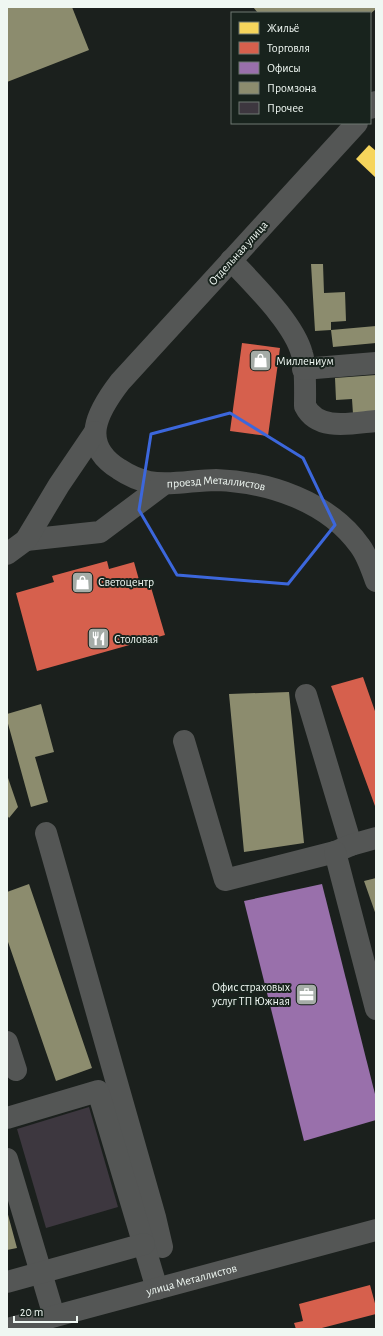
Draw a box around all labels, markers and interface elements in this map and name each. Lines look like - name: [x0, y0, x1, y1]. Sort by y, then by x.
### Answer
- legend: [231, 12, 371, 124]
- text: Жильё: [267, 22, 299, 34]
- text: Торговля: [267, 42, 310, 54]
- text: Офисы: [267, 62, 301, 74]
- text: Промзона: [267, 82, 317, 94]
- text: Прочее: [267, 102, 303, 114]
- street label: Отдельная улица: [206, 218, 271, 288]
- shop icon: Миллениум: [247, 348, 273, 374]
- place label: Миллениум: [276, 355, 334, 368]
- street label: проезд Металлистов: [167, 474, 267, 493]
- shop icon: Светоцентр: [70, 569, 96, 595]
- place label: Светоцентр: [98, 576, 154, 588]
- restaurant icon: Столовая: [85, 626, 111, 652]
- place label: Столовая: [114, 633, 158, 645]
- place label: Офис страховых услуг ТП Южная: [211, 981, 291, 1008]
- office icon: Офис страховых услуг ТП Южная: [293, 981, 319, 1007]
- street label: улица Металлистов: [144, 1262, 239, 1299]
- scale bar: [14, 1298, 77, 1324]
- text: 20 m: [20, 1306, 43, 1318]

